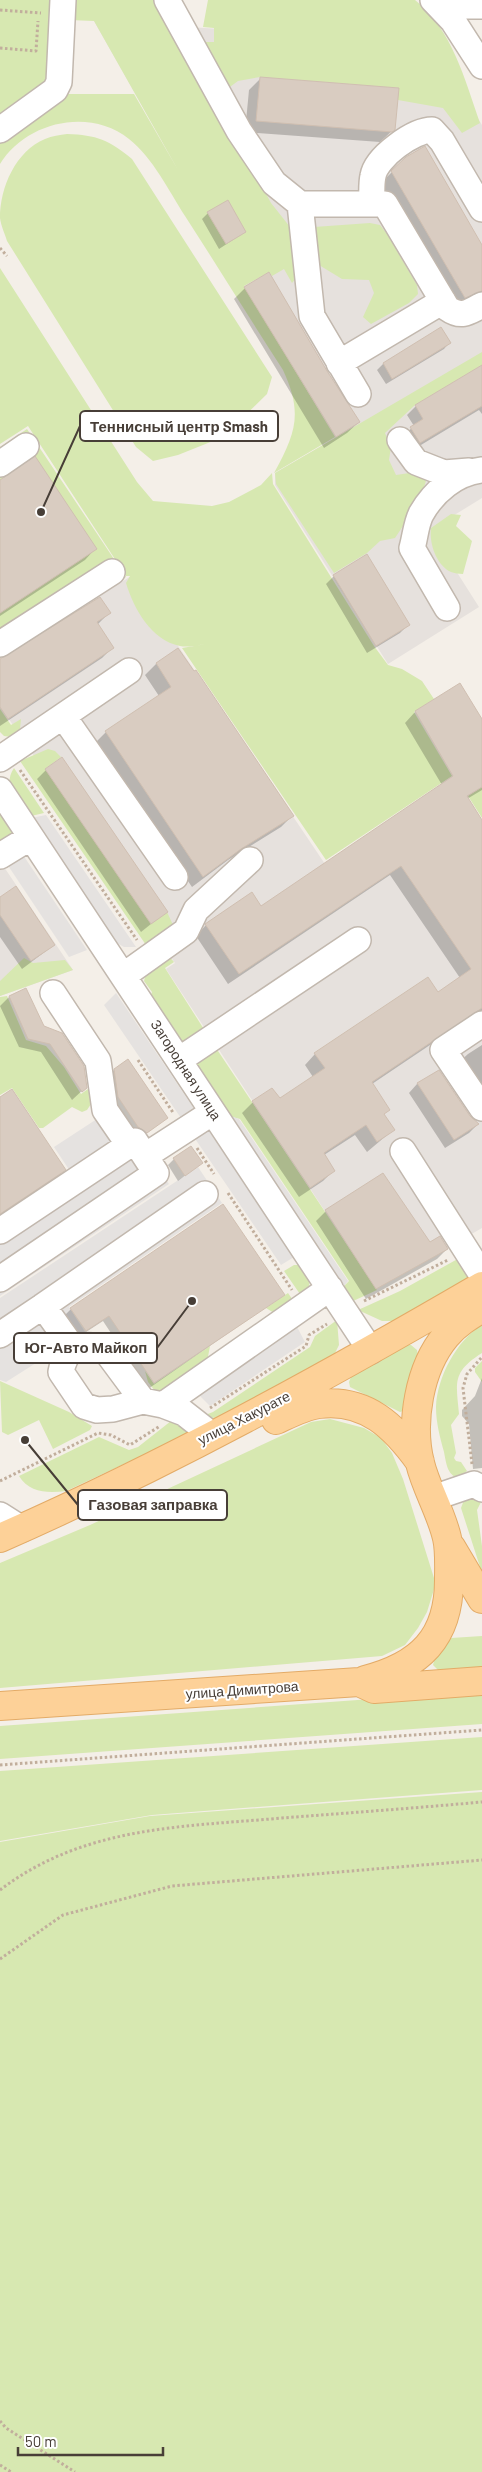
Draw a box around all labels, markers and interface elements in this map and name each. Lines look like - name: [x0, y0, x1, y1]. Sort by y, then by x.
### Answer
- callout: Теннисный центр Smash: [80, 411, 278, 441]
- text: Теннисный центр Smash: [90, 417, 268, 435]
- street label: Загородная улица: [148, 1016, 225, 1123]
- callout: Юг-Авто Майкоп: [14, 1333, 157, 1363]
- text: Юг-Авто Майкоп: [25, 1338, 147, 1356]
- street label: улица Хакурате: [195, 1387, 293, 1448]
- callout: Газовая заправка: [78, 1490, 227, 1520]
- text: Газовая заправка: [88, 1495, 218, 1513]
- street label: улица Димитрова: [185, 1677, 299, 1702]
- scale bar: [18, 2424, 162, 2456]
- text: 50 m: [25, 2432, 57, 2450]

